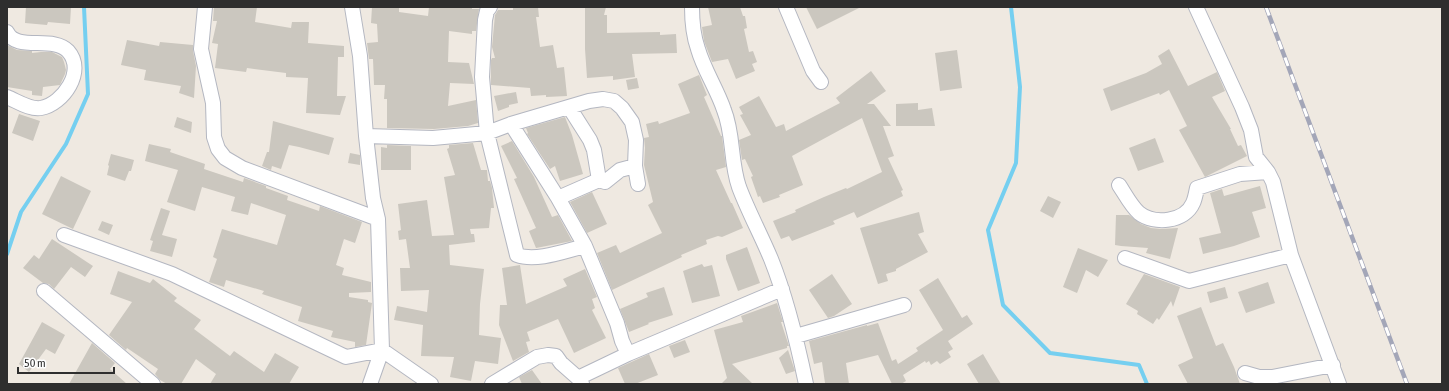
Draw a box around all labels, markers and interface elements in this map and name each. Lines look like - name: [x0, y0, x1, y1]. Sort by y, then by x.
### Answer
- scale bar: [18, 349, 114, 375]
- text: 50 m: [24, 356, 46, 370]

